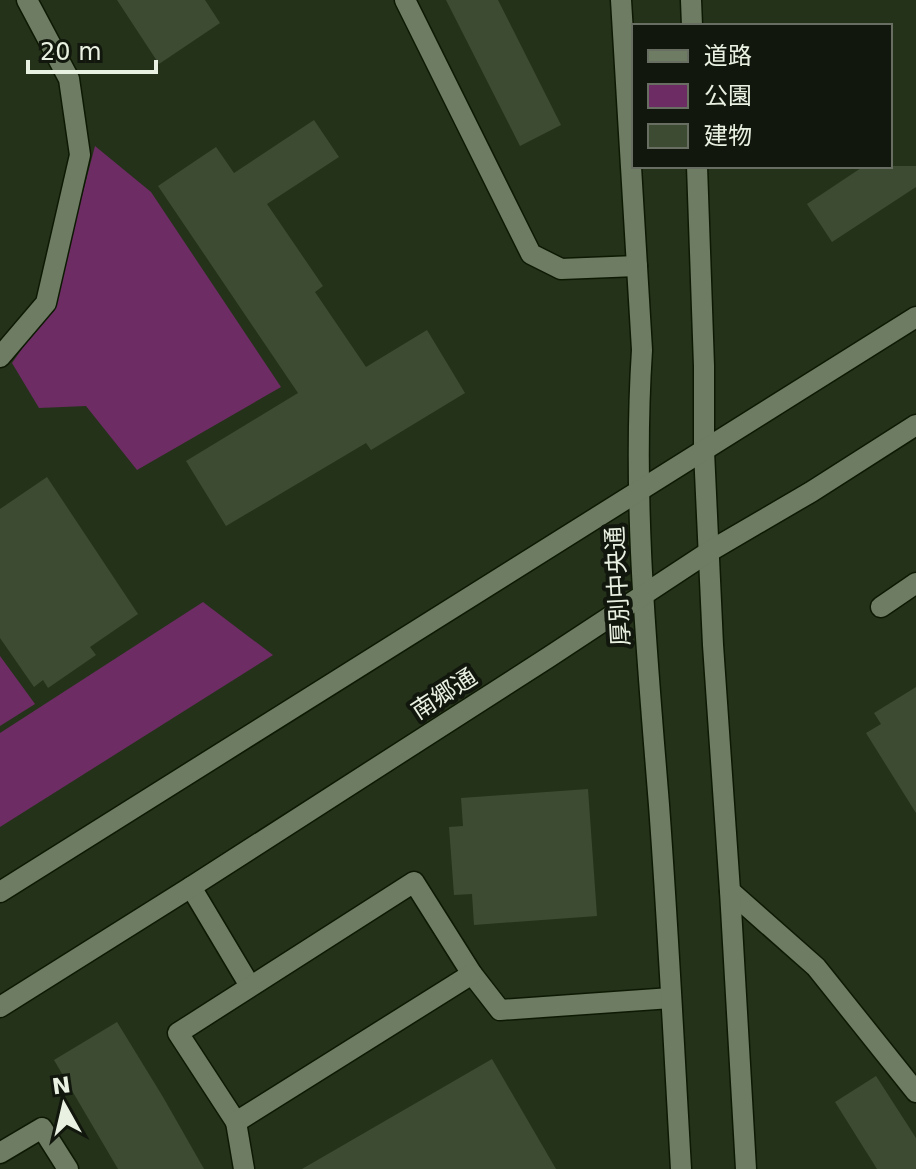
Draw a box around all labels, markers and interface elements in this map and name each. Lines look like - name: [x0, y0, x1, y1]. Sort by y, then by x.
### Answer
- scale bar: [28, 24, 156, 74]
- legend: [632, 24, 892, 168]
- text: 20 m: [40, 38, 102, 66]
- text: 道路: [704, 42, 752, 70]
- text: 公園: [704, 82, 752, 110]
- text: 建物: [704, 122, 752, 150]
- street label: 厚別中央通: [601, 525, 635, 647]
- street label: 南郷通: [406, 663, 482, 725]
- north arrow: [24, 1065, 104, 1145]
- text: N: [50, 1072, 72, 1099]

